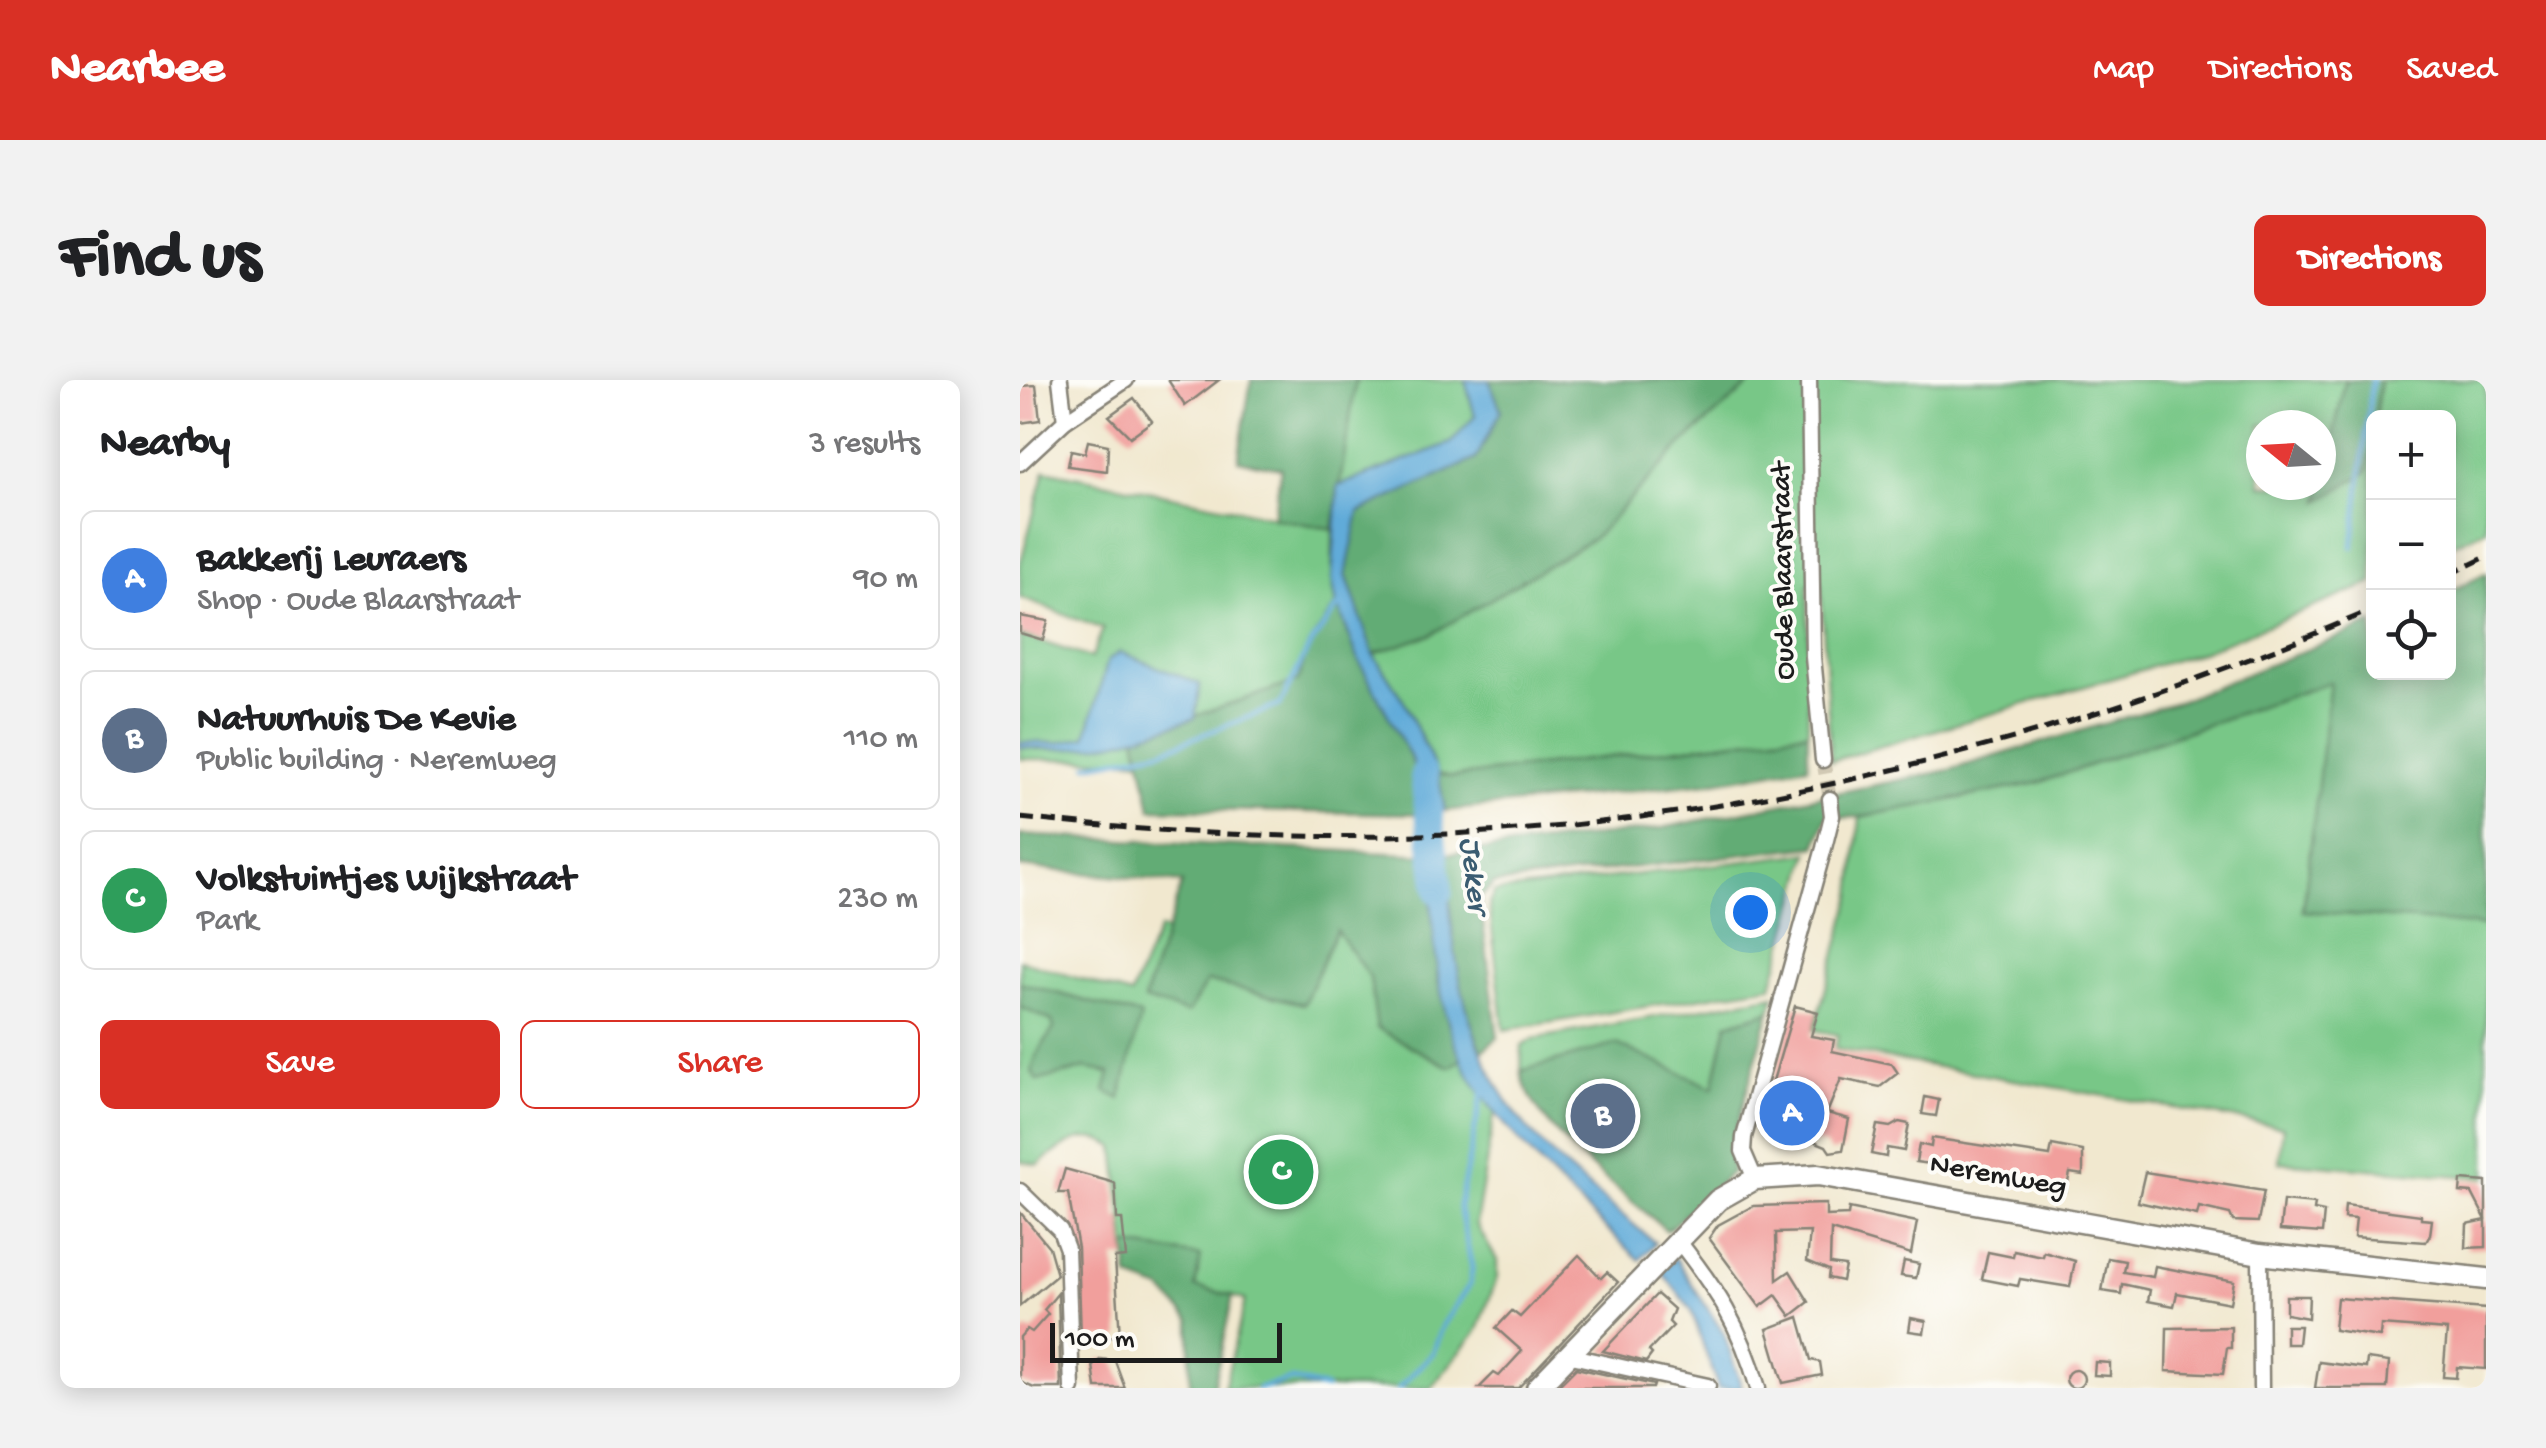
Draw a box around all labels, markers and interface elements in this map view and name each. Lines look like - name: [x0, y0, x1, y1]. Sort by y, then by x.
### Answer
- text: Nearbee: [50, 42, 225, 99]
- text: Map: [2093, 50, 2154, 91]
- text: Directions: [2209, 50, 2351, 91]
- text: Saved: [2406, 50, 2496, 91]
- button: Directions: [2254, 215, 2486, 306]
- text: Find us: [60, 219, 261, 302]
- north arrow: [2246, 410, 2336, 500]
- map controls: [2366, 410, 2456, 680]
- button: +: [2366, 410, 2456, 500]
- text: Nearby: [100, 421, 230, 470]
- text: 3 results: [809, 426, 920, 464]
- street label: Oude Blaarstraat: [1766, 459, 1804, 680]
- button: −: [2366, 500, 2456, 590]
- text: Bakkerij Leuraers: [197, 539, 466, 583]
- text: A: [125, 561, 144, 599]
- text: 90 m: [854, 561, 918, 599]
- text: Shop · Oude Blaarstraat: [197, 583, 519, 621]
- button: locate: [2366, 590, 2456, 680]
- text: Natuurhuis De Kevie: [197, 699, 516, 743]
- text: B: [126, 721, 143, 759]
- text: 110 m: [844, 721, 918, 759]
- text: Public building · Neremweg: [197, 743, 557, 781]
- water label: Jeker: [1449, 835, 1496, 920]
- text: Volkstuintjes Wijkstraat: [197, 859, 575, 903]
- text: C: [126, 881, 143, 919]
- text: 230 m: [837, 881, 918, 919]
- your location: [1725, 887, 1776, 938]
- text: Park: [197, 903, 258, 941]
- button: Save: [100, 1020, 500, 1109]
- button: Share: [520, 1020, 920, 1109]
- pin: A: [1760, 1076, 1824, 1150]
- pin: B: [1570, 1078, 1636, 1154]
- pin: C: [1248, 1134, 1314, 1210]
- street label: Neremweg: [1927, 1148, 2069, 1206]
- scale bar: [1050, 1318, 1282, 1363]
- text: 100 m: [1065, 1324, 1135, 1357]

